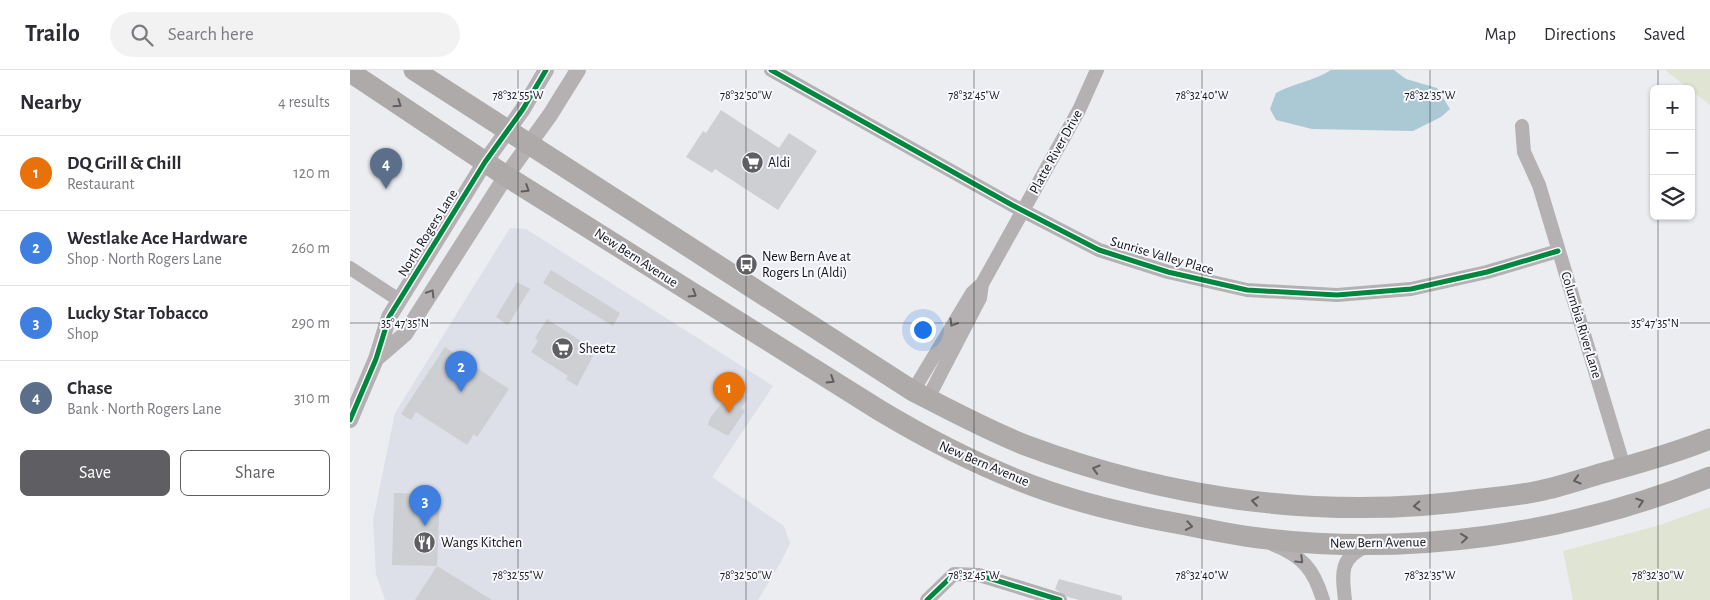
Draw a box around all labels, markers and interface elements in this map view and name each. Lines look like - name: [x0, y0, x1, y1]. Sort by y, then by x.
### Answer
- search box: [110, 12, 460, 57]
- icon: search: [128, 21, 156, 49]
- text: Trailo: [25, 22, 80, 46]
- text: Search here: [168, 25, 254, 44]
- text: Map: [1485, 26, 1516, 44]
- text: Directions: [1544, 26, 1616, 44]
- text: Saved: [1644, 26, 1685, 44]
- map controls: [1650, 85, 1695, 220]
- button: +: [1650, 85, 1695, 130]
- text: 78°32'55"W: [493, 89, 544, 101]
- text: 78°32'50"W: [720, 89, 772, 101]
- text: 78°32'45"W: [948, 89, 1000, 101]
- text: 78°32'40"W: [1176, 89, 1229, 101]
- text: 78°32'35"W: [1405, 89, 1456, 101]
- text: Nearby: [20, 92, 81, 113]
- text: 4 results: [278, 94, 330, 110]
- one-way arrow: [392, 98, 402, 107]
- street label: Platte River Drive: [1027, 108, 1085, 196]
- button: −: [1650, 130, 1695, 175]
- pin: 4: [370, 148, 402, 189]
- supermarket icon: Aldi: [740, 151, 764, 175]
- text: DQ Grill & Chill: [67, 154, 181, 173]
- place label: Aldi: [768, 156, 790, 170]
- text: 1: [33, 165, 39, 181]
- text: 120 m: [293, 165, 330, 181]
- button: layers: [1650, 175, 1695, 220]
- text: Restaurant: [67, 176, 135, 192]
- one-way arrow: [521, 182, 530, 192]
- street label: North Rogers Lane: [396, 187, 460, 279]
- street label: New Bern Avenue: [592, 226, 680, 290]
- text: Westlake Ace Hardware: [67, 229, 247, 248]
- street label: Sunrise Valley Place: [1109, 235, 1215, 277]
- text: 2: [32, 240, 40, 256]
- text: 260 m: [291, 240, 330, 256]
- place label: New Bern Ave at Rogers Ln (Aldi): [762, 250, 851, 280]
- text: Shop · North Rogers Lane: [67, 251, 222, 267]
- bus stop icon: New Bern Ave at Rogers Ln (Aldi): [734, 253, 758, 277]
- street label: Columbia River Lane: [1558, 270, 1604, 380]
- one-way arrow: [688, 288, 697, 298]
- one-way arrow: [425, 290, 435, 299]
- text: Lucky Star Tobacco: [67, 304, 208, 323]
- text: 3: [33, 315, 39, 331]
- text: 290 m: [291, 315, 330, 331]
- text: 35°47'35"N: [381, 317, 429, 329]
- your location: [910, 317, 936, 343]
- text: 35°47'35"N: [1631, 317, 1679, 329]
- one-way arrow: [950, 318, 960, 327]
- text: Shop: [67, 326, 99, 342]
- supermarket icon: Sheetz: [551, 337, 575, 361]
- place label: Sheetz: [579, 342, 616, 356]
- pin: 2: [445, 351, 477, 392]
- pin: 1: [713, 372, 745, 413]
- one-way arrow: [825, 374, 834, 384]
- text: Chase: [67, 379, 112, 398]
- text: 4: [32, 390, 40, 406]
- text: 310 m: [294, 390, 330, 406]
- text: Bank · North Rogers Lane: [67, 401, 221, 417]
- street label: New Bern Avenue: [937, 439, 1031, 489]
- button: Save: [20, 450, 170, 496]
- button: Share: [180, 450, 330, 496]
- one-way arrow: [1093, 465, 1101, 475]
- one-way arrow: [1574, 475, 1582, 485]
- pin: 3: [409, 485, 441, 526]
- one-way arrow: [1251, 497, 1260, 507]
- one-way arrow: [1635, 498, 1643, 508]
- one-way arrow: [1413, 501, 1421, 512]
- one-way arrow: [1185, 520, 1194, 530]
- restaurant icon: Wangs Kitchen: [413, 531, 437, 555]
- one-way arrow: [1460, 533, 1468, 544]
- street label: New Bern Avenue: [1330, 535, 1426, 551]
- place label: Wangs Kitchen: [441, 536, 522, 550]
- one-way arrow: [1294, 554, 1303, 563]
- text: 78°32'55"W: [493, 569, 544, 581]
- text: 78°32'50"W: [720, 569, 772, 581]
- text: 78°32'45"W: [948, 569, 1000, 581]
- text: 78°32'40"W: [1176, 569, 1229, 581]
- text: 78°32'35"W: [1405, 569, 1456, 581]
- text: 78°32'30"W: [1632, 569, 1684, 581]

